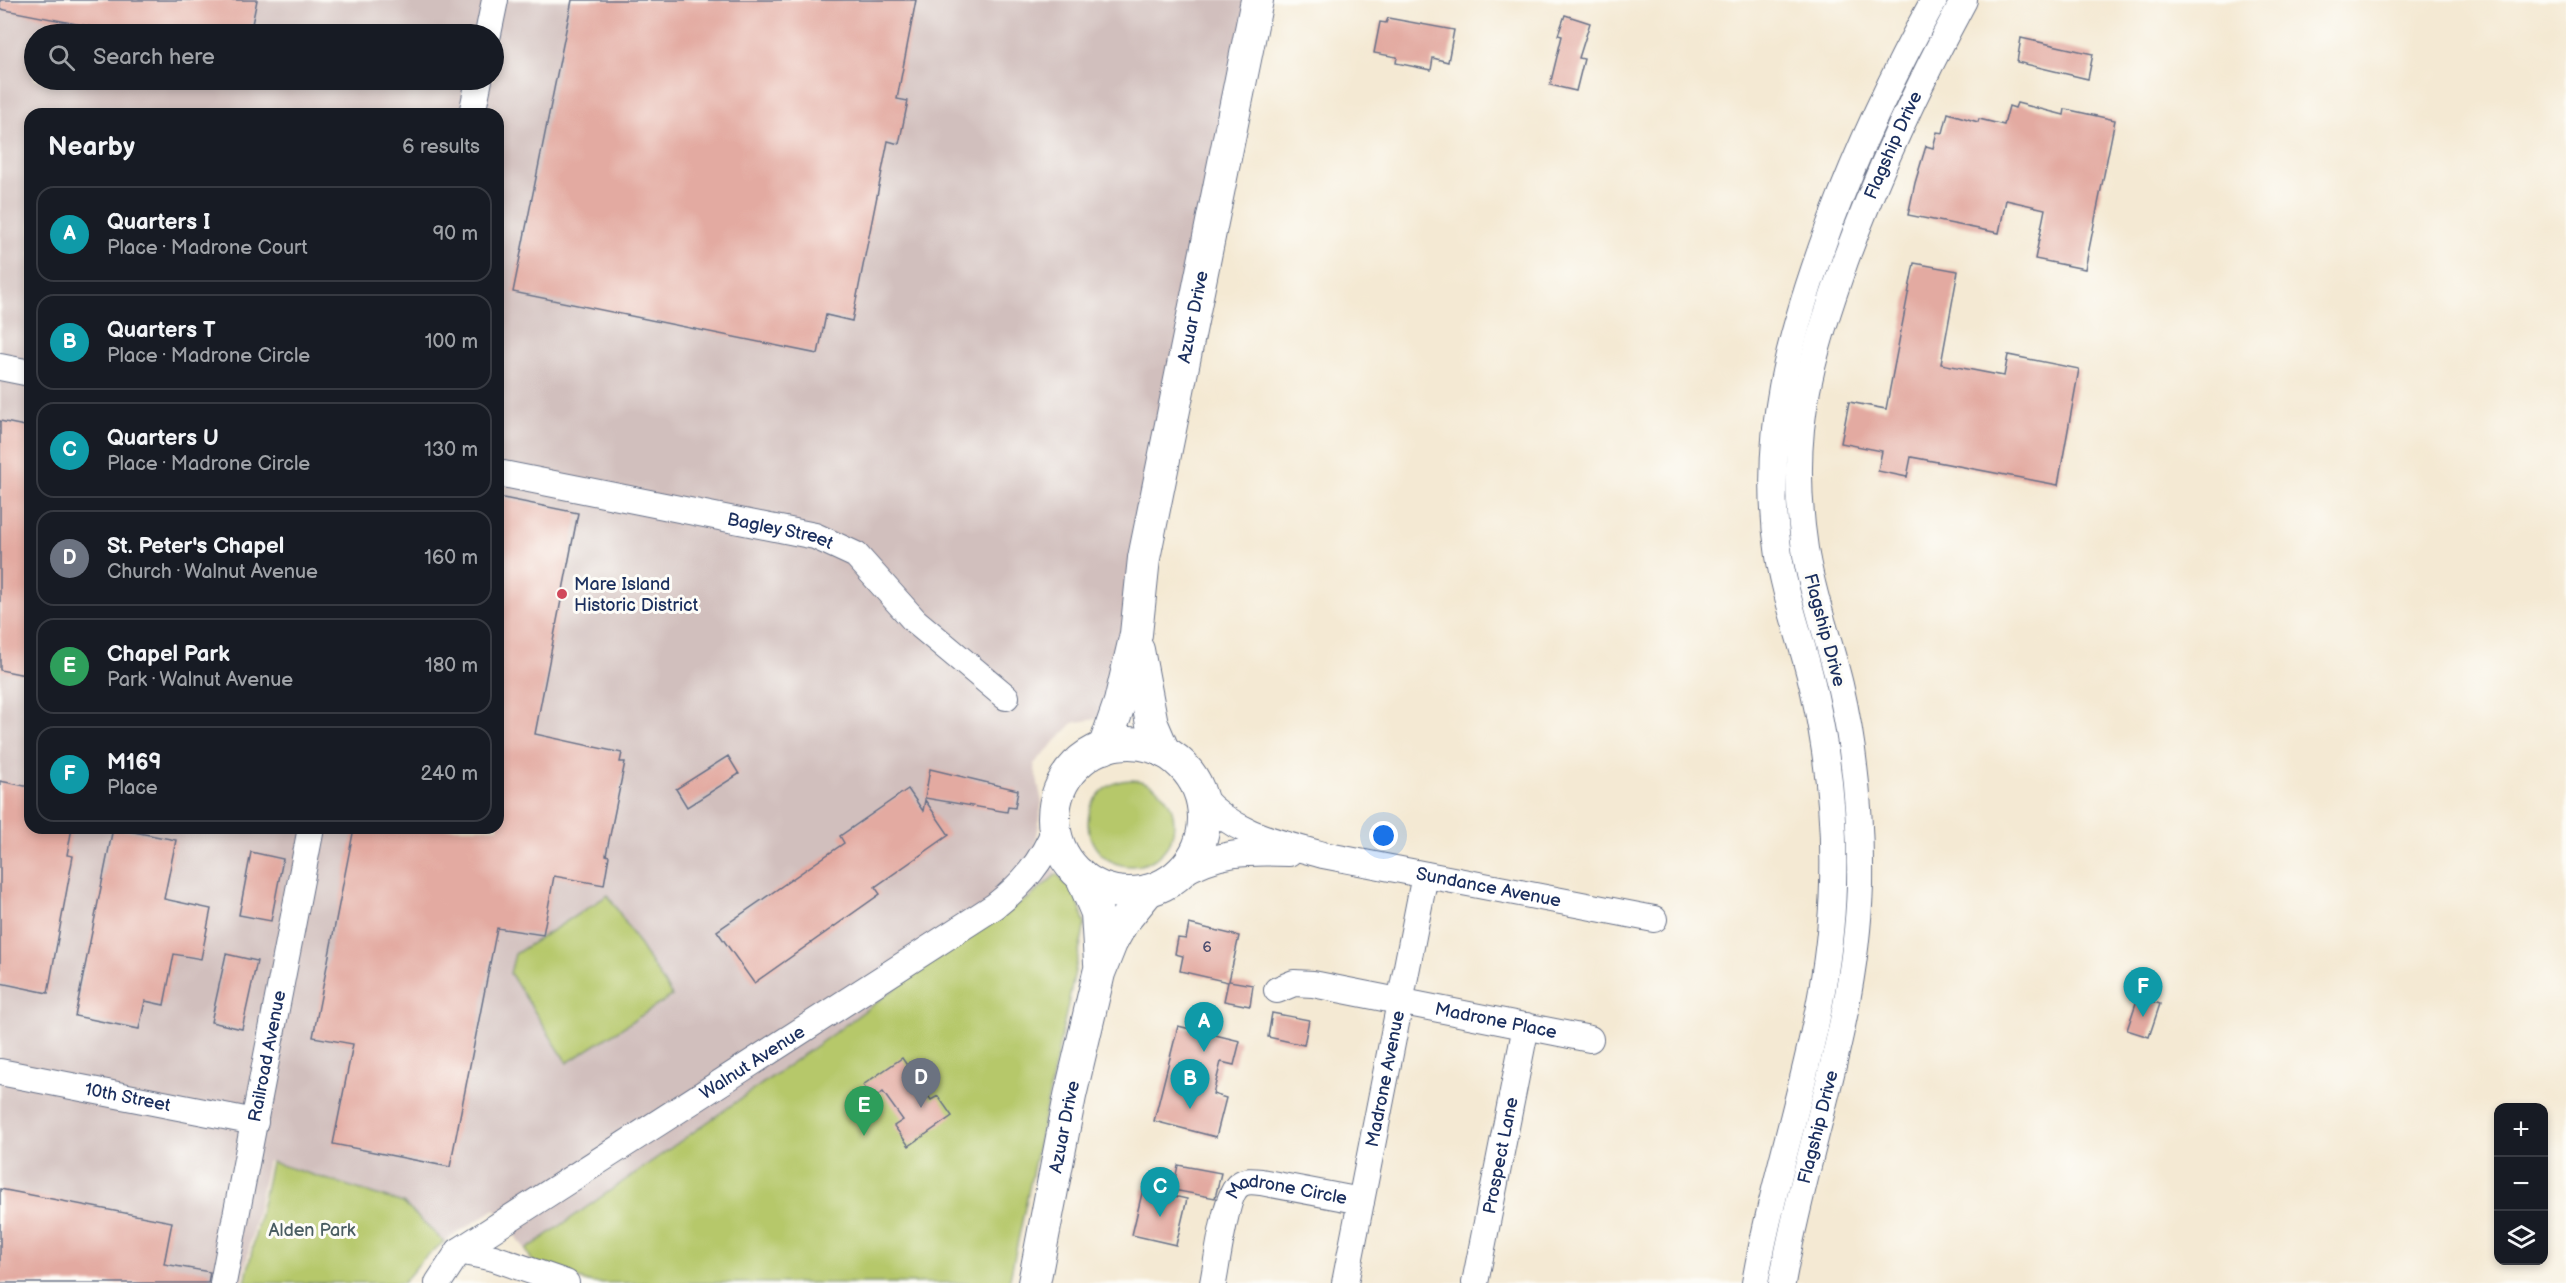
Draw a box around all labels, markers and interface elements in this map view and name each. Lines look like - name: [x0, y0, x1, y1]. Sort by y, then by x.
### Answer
- search box: [24, 24, 504, 90]
- icon: search: [45, 41, 78, 74]
- text: Search here: [93, 44, 215, 71]
- street label: Flagship Drive: [1860, 88, 1927, 202]
- text: Nearby: [48, 132, 135, 163]
- text: 6 results: [402, 135, 480, 159]
- text: Quarters I: [107, 209, 210, 236]
- text: A: [63, 222, 76, 246]
- text: 90 m: [433, 222, 478, 246]
- text: Place · Madrone Court: [107, 236, 308, 260]
- street label: Azuar Drive: [1174, 269, 1213, 365]
- text: Quarters T: [107, 317, 215, 344]
- text: B: [62, 330, 77, 354]
- text: 100 m: [425, 330, 478, 354]
- text: Place · Madrone Circle: [107, 344, 310, 368]
- text: Quarters U: [107, 425, 219, 452]
- text: C: [62, 438, 77, 462]
- text: 130 m: [424, 438, 478, 462]
- text: Place · Madrone Circle: [107, 452, 310, 476]
- street label: Bagley Street: [725, 509, 837, 554]
- text: St. Peter's Chapel: [107, 533, 284, 560]
- text: D: [63, 546, 76, 570]
- text: 160 m: [424, 546, 478, 570]
- text: Church · Walnut Avenue: [107, 560, 318, 584]
- street label: Flagship Drive: [1799, 571, 1850, 689]
- place label: Mare Island Historic District: [574, 574, 699, 616]
- marker: Mare Island Historic District: [555, 587, 569, 601]
- text: Chapel Park: [107, 641, 230, 668]
- text: E: [63, 654, 76, 678]
- text: 180 m: [425, 654, 478, 678]
- text: Park · Walnut Avenue: [107, 668, 293, 692]
- text: M169: [107, 749, 161, 776]
- text: F: [63, 762, 76, 786]
- text: 240 m: [421, 762, 478, 786]
- text: Place: [107, 776, 158, 800]
- your location: [1369, 821, 1398, 850]
- street label: Sundance Avenue: [1414, 863, 1563, 912]
- house number: 6: [1202, 938, 1212, 957]
- pin: F: [2124, 968, 2162, 1017]
- street label: Railroad Avenue: [244, 988, 290, 1124]
- street label: Madrone Place: [1433, 998, 1559, 1043]
- pin: A: [1184, 1002, 1224, 1052]
- street label: Madrone Avenue: [1362, 1009, 1409, 1149]
- street label: Walnut Avenue: [696, 1021, 809, 1104]
- pin: D: [902, 1058, 940, 1108]
- pin: B: [1170, 1060, 1210, 1109]
- street label: Flagship Drive: [1794, 1068, 1843, 1186]
- street label: Azuar Drive: [1045, 1078, 1084, 1175]
- street label: 10th Street: [83, 1079, 173, 1116]
- pin: E: [844, 1086, 884, 1136]
- street label: Prospect Lane: [1479, 1095, 1523, 1216]
- map controls: [2494, 1103, 2548, 1265]
- button: +: [2494, 1103, 2548, 1157]
- button: −: [2494, 1157, 2548, 1211]
- pin: C: [1140, 1168, 1180, 1217]
- street label: Madrone Circle: [1222, 1171, 1349, 1209]
- button: layers: [2494, 1211, 2548, 1265]
- park label: Alden Park: [269, 1220, 356, 1241]

